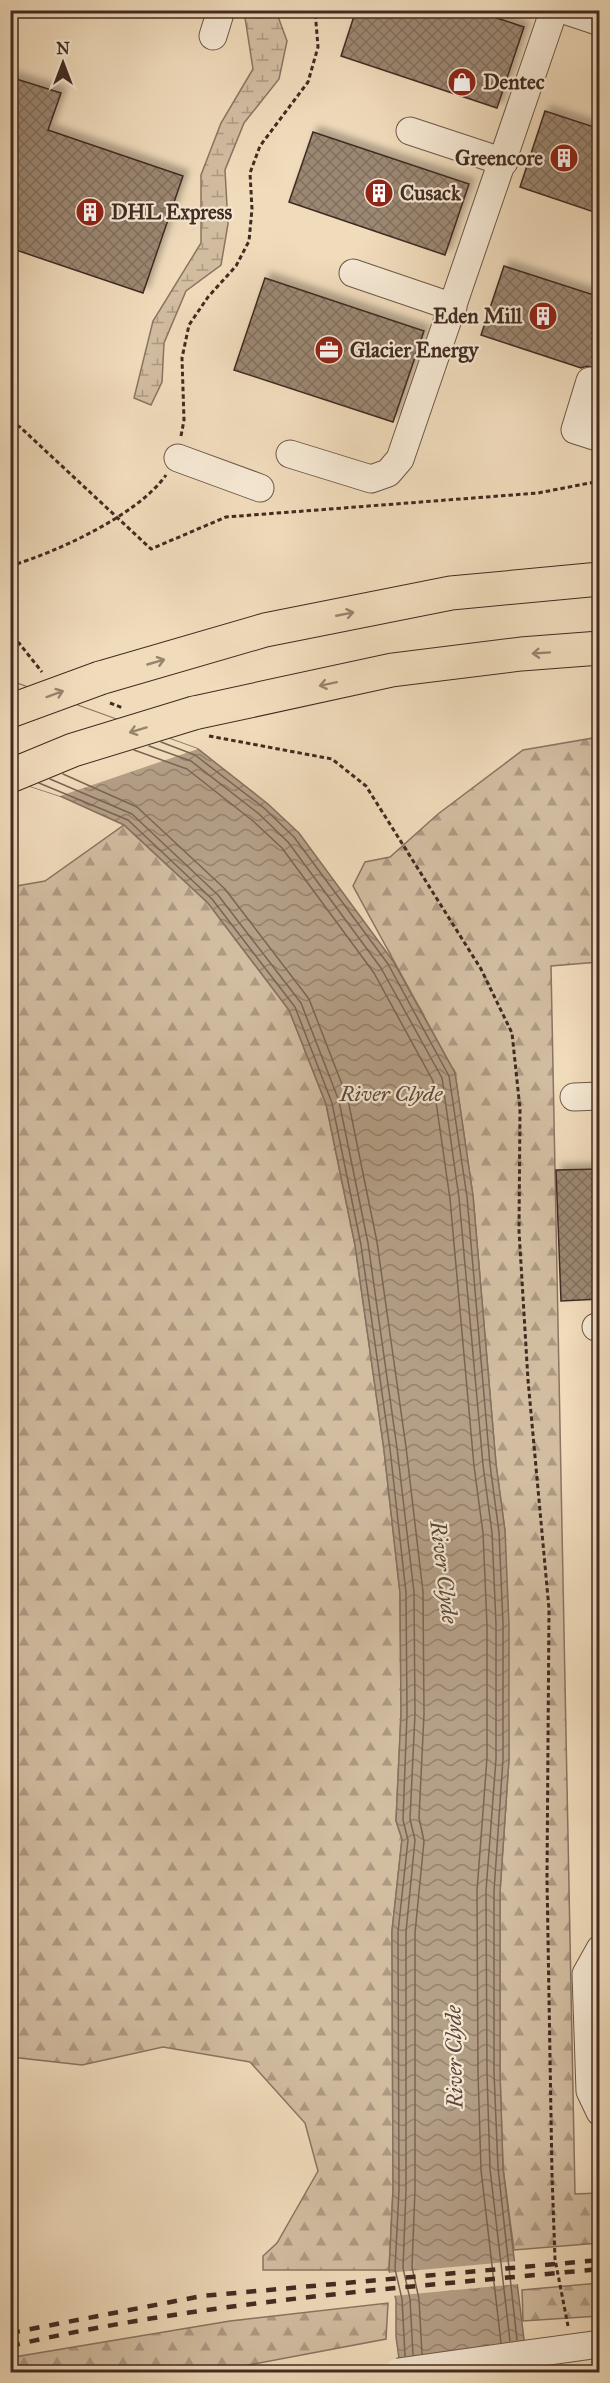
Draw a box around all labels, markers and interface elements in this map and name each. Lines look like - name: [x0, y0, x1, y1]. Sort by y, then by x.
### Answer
- north arrow: [33, 33, 93, 93]
- text: N: [56, 39, 70, 58]
- shop icon: Dentec: [446, 66, 478, 98]
- place label: Dentec: [483, 69, 545, 95]
- building icon: Greencore: [548, 142, 580, 174]
- place label: Greencore: [455, 145, 543, 171]
- building icon: Cusack: [363, 177, 395, 209]
- place label: Cusack: [400, 180, 462, 206]
- building icon: DHL Express: [74, 196, 106, 228]
- place label: DHL Express: [111, 199, 232, 225]
- building icon: Eden Mill: [527, 300, 559, 332]
- place label: Eden Mill: [433, 303, 523, 329]
- office icon: Glacier Energy: [313, 334, 345, 366]
- place label: Glacier Energy: [350, 337, 479, 363]
- one-way arrow: [334, 608, 354, 619]
- one-way arrow: [532, 647, 552, 658]
- one-way arrow: [146, 656, 165, 667]
- one-way arrow: [318, 679, 338, 690]
- one-way arrow: [45, 688, 64, 699]
- one-way arrow: [129, 725, 148, 736]
- water label: River Clyde: [339, 1080, 443, 1107]
- water label: River Clyde: [424, 1518, 464, 1626]
- water label: River Clyde: [440, 2004, 468, 2110]

